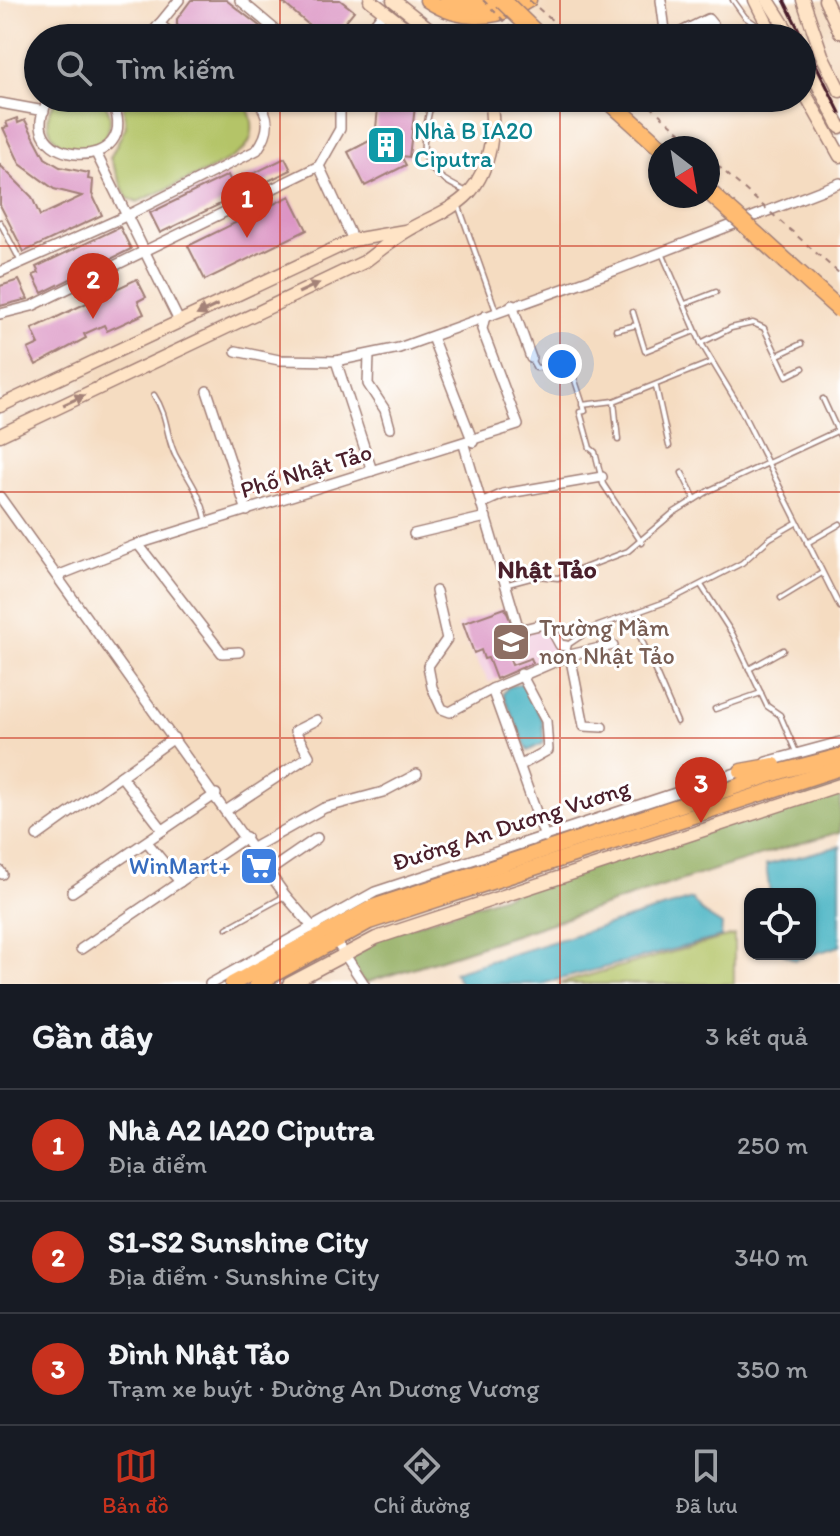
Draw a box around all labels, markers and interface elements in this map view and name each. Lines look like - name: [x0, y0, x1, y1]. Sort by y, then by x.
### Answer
- search box: [24, 24, 816, 112]
- icon: search: [52, 46, 96, 90]
- text: Tìm kiếm: [116, 50, 235, 87]
- place label: Nhà B IA20 Ciputra: [414, 116, 533, 173]
- building icon: Nhà B IA20 Ciputra: [365, 124, 407, 166]
- north arrow: [648, 136, 720, 208]
- pin: 1: [221, 172, 273, 238]
- pin: 2: [67, 253, 119, 319]
- one-way arrow: [297, 281, 321, 295]
- one-way arrow: [195, 303, 218, 317]
- your location: [542, 344, 582, 384]
- one-way arrow: [62, 393, 86, 407]
- street label: Phố Nhật Tảo: [236, 437, 375, 504]
- district label: Nhật Tảo: [497, 553, 597, 585]
- place label: Trường Mầm non Nhật Tảo: [539, 613, 675, 670]
- school or university icon: Trường Mầm non Nhật Tảo: [490, 621, 532, 663]
- pin: 3: [675, 757, 727, 823]
- street label: Đường An Dương Vương: [388, 772, 634, 877]
- supermarket icon: WinMart+: [238, 845, 280, 887]
- place label: WinMart+: [129, 851, 231, 880]
- map controls: [744, 888, 816, 960]
- button: locate: [744, 888, 816, 960]
- text: Gần đây: [32, 1016, 153, 1057]
- text: 3 kết quả: [705, 1020, 808, 1052]
- text: Nhà A2 IA20 Ciputra: [108, 1111, 374, 1148]
- text: 1: [52, 1129, 64, 1161]
- text: 250 m: [737, 1129, 808, 1161]
- text: Địa điểm: [108, 1148, 207, 1180]
- text: S1-S2 Sunshine City: [108, 1223, 368, 1260]
- text: 2: [51, 1241, 65, 1273]
- text: 340 m: [734, 1241, 808, 1273]
- text: Địa điểm · Sunshine City: [108, 1260, 379, 1292]
- text: Đình Nhật Tảo: [108, 1335, 290, 1372]
- text: 3: [51, 1353, 65, 1385]
- text: 350 m: [736, 1353, 808, 1385]
- text: Trạm xe buýt · Đường An Dương Vương: [108, 1372, 539, 1404]
- tab: Bản đồ: [102, 1444, 169, 1519]
- tab: Chỉ đường: [374, 1444, 470, 1519]
- tab: Đã lưu: [675, 1444, 738, 1519]

